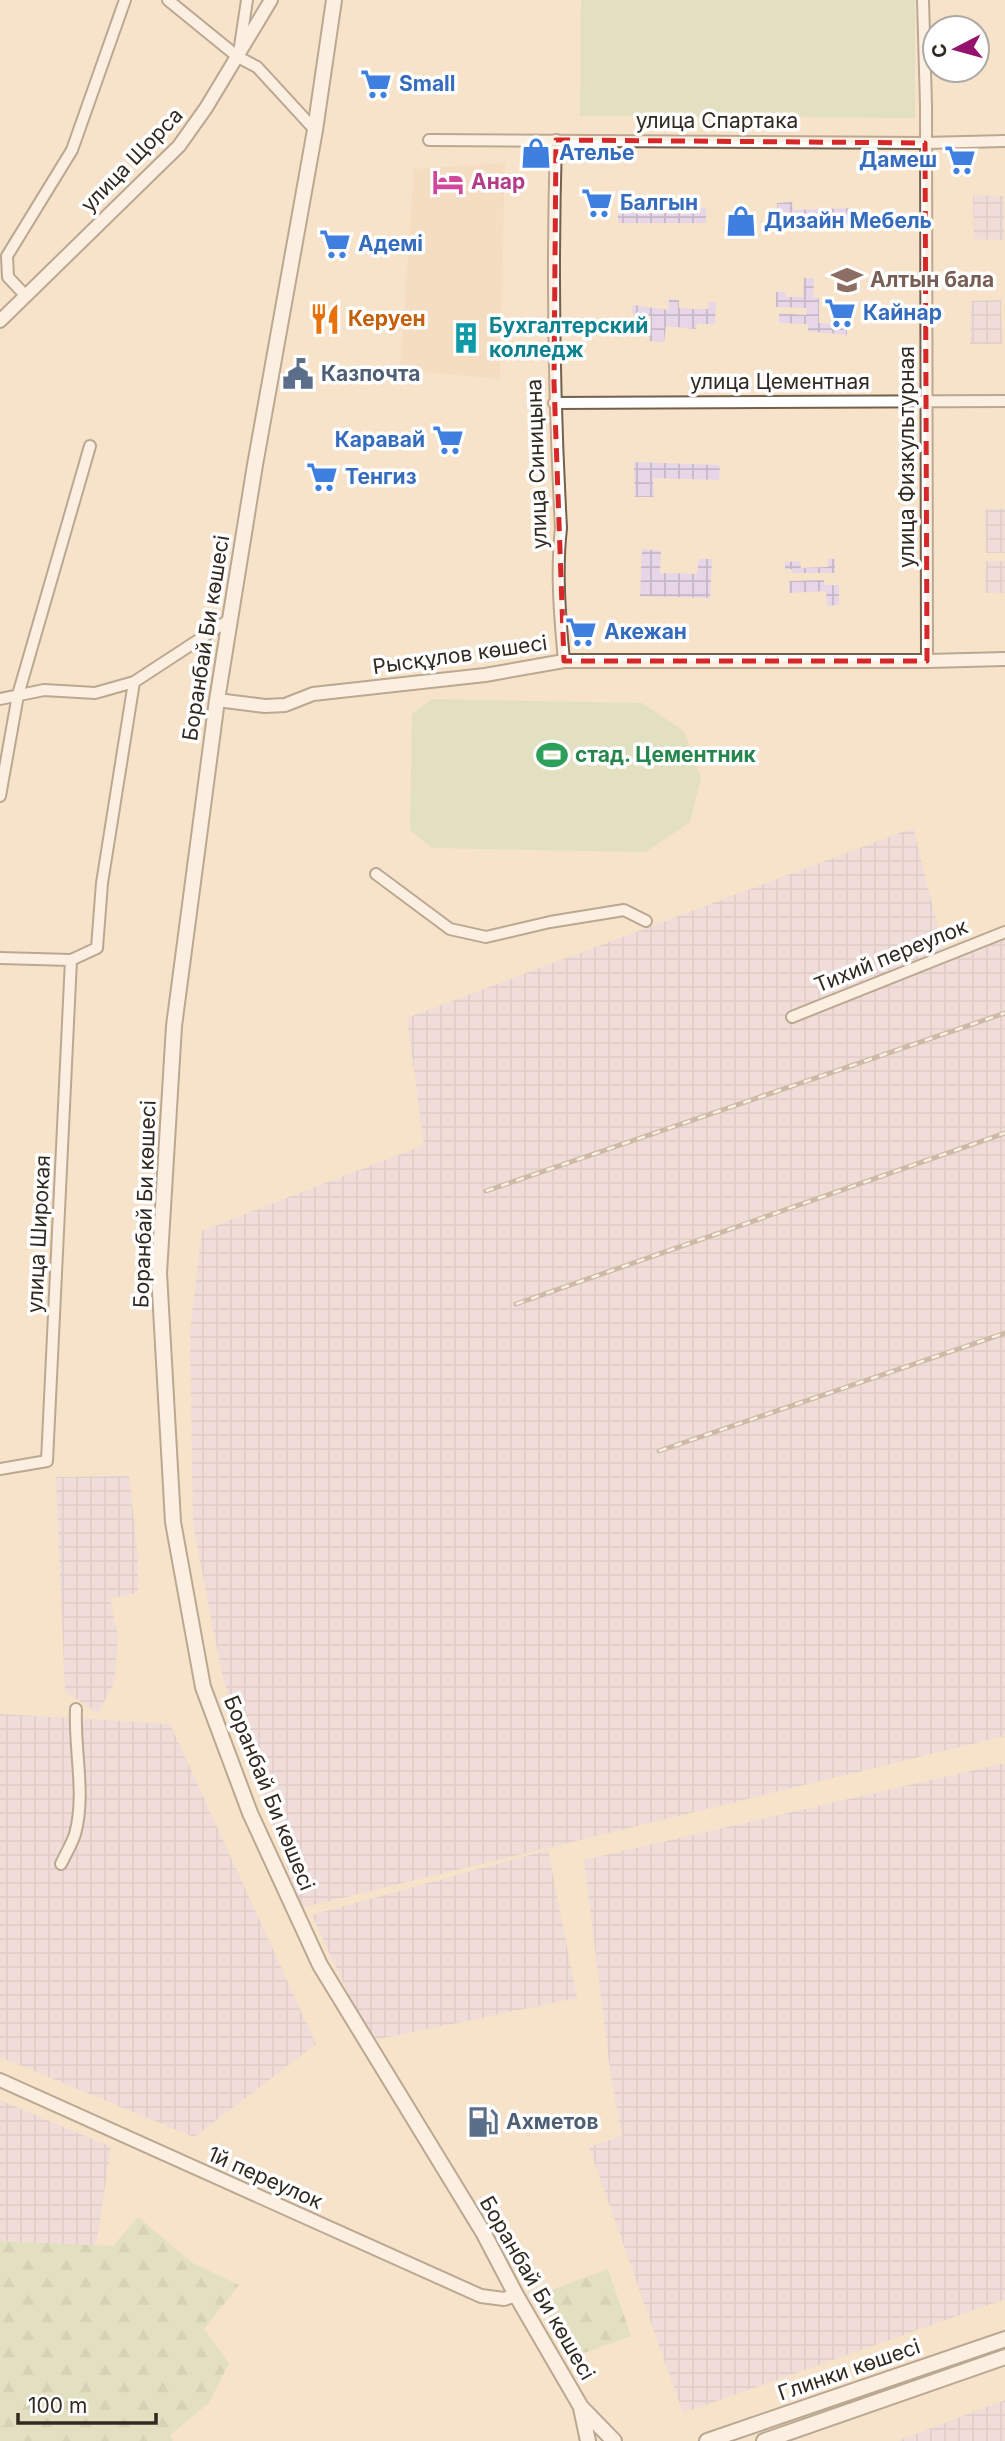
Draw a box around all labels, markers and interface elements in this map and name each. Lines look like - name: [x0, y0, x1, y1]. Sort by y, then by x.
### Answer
- north arrow: [921, 14, 991, 84]
- text: С: [927, 43, 952, 59]
- supermarket icon: Small: [359, 67, 393, 101]
- place label: Small: [399, 71, 456, 96]
- street label: улица Щорса: [76, 102, 188, 217]
- street label: улица Спартака: [636, 108, 798, 133]
- shop icon: Ателье: [519, 136, 553, 170]
- place label: Ателье: [559, 140, 634, 165]
- supermarket icon: Дамеш: [943, 143, 977, 177]
- place label: Дамеш: [859, 147, 937, 172]
- hotel icon: Анар: [431, 165, 465, 199]
- place label: Анар: [471, 169, 525, 194]
- supermarket icon: Балгын: [580, 186, 614, 220]
- place label: Балгын: [620, 190, 698, 215]
- shop icon: Дизайн Мебель: [724, 204, 758, 238]
- place label: Дизайн Мебель: [764, 208, 932, 233]
- supermarket icon: Адемi: [318, 227, 352, 261]
- place label: Адемi: [358, 231, 423, 256]
- school or university icon: Алтын бала: [830, 263, 864, 297]
- place label: Алтын бала: [870, 267, 994, 292]
- supermarket icon: Кайнар: [823, 296, 857, 330]
- place label: Кайнар: [863, 300, 942, 325]
- restaurant icon: Керуен: [308, 302, 342, 336]
- place label: Керуен: [348, 306, 426, 331]
- place label: Бухгалтерский колледж: [489, 313, 648, 362]
- building icon: Бухгалтерский колледж: [449, 321, 483, 355]
- street label: улица Физкультурная: [894, 346, 919, 568]
- public building icon: Казпочта: [281, 357, 315, 391]
- place label: Казпочта: [321, 361, 420, 386]
- street label: улица Цементная: [690, 369, 870, 394]
- street label: улица Синицына: [521, 378, 552, 550]
- supermarket icon: Каравай: [431, 423, 465, 457]
- place label: Каравай: [335, 427, 425, 452]
- supermarket icon: Тенгиз: [305, 460, 339, 494]
- place label: Тенгиз: [345, 464, 417, 489]
- street label: Боранбай Би көшесі: [177, 533, 234, 743]
- supermarket icon: Акежан: [564, 615, 598, 649]
- place label: Акежан: [604, 619, 687, 644]
- street label: Рысқұлов көшесі: [371, 630, 549, 679]
- sports icon: стад. Цементник: [535, 738, 569, 772]
- place label: стад. Цементник: [575, 742, 757, 767]
- street label: Тихий переулок: [810, 913, 972, 998]
- street label: Боранбай Би көшесі: [128, 1100, 161, 1308]
- street label: улица Широкая: [22, 1154, 55, 1314]
- street label: Боранбай Би көшесі: [219, 1692, 320, 1894]
- fuel station icon: Ахметов: [466, 2105, 500, 2139]
- place label: Ахметов: [506, 2109, 599, 2134]
- street label: 1й переулок: [204, 2141, 327, 2214]
- street label: Боранбай Би көшесі: [475, 2191, 600, 2384]
- street label: Глинки көшесі: [774, 2333, 923, 2406]
- scale bar: [18, 2382, 156, 2426]
- text: 100 m: [28, 2393, 87, 2418]

